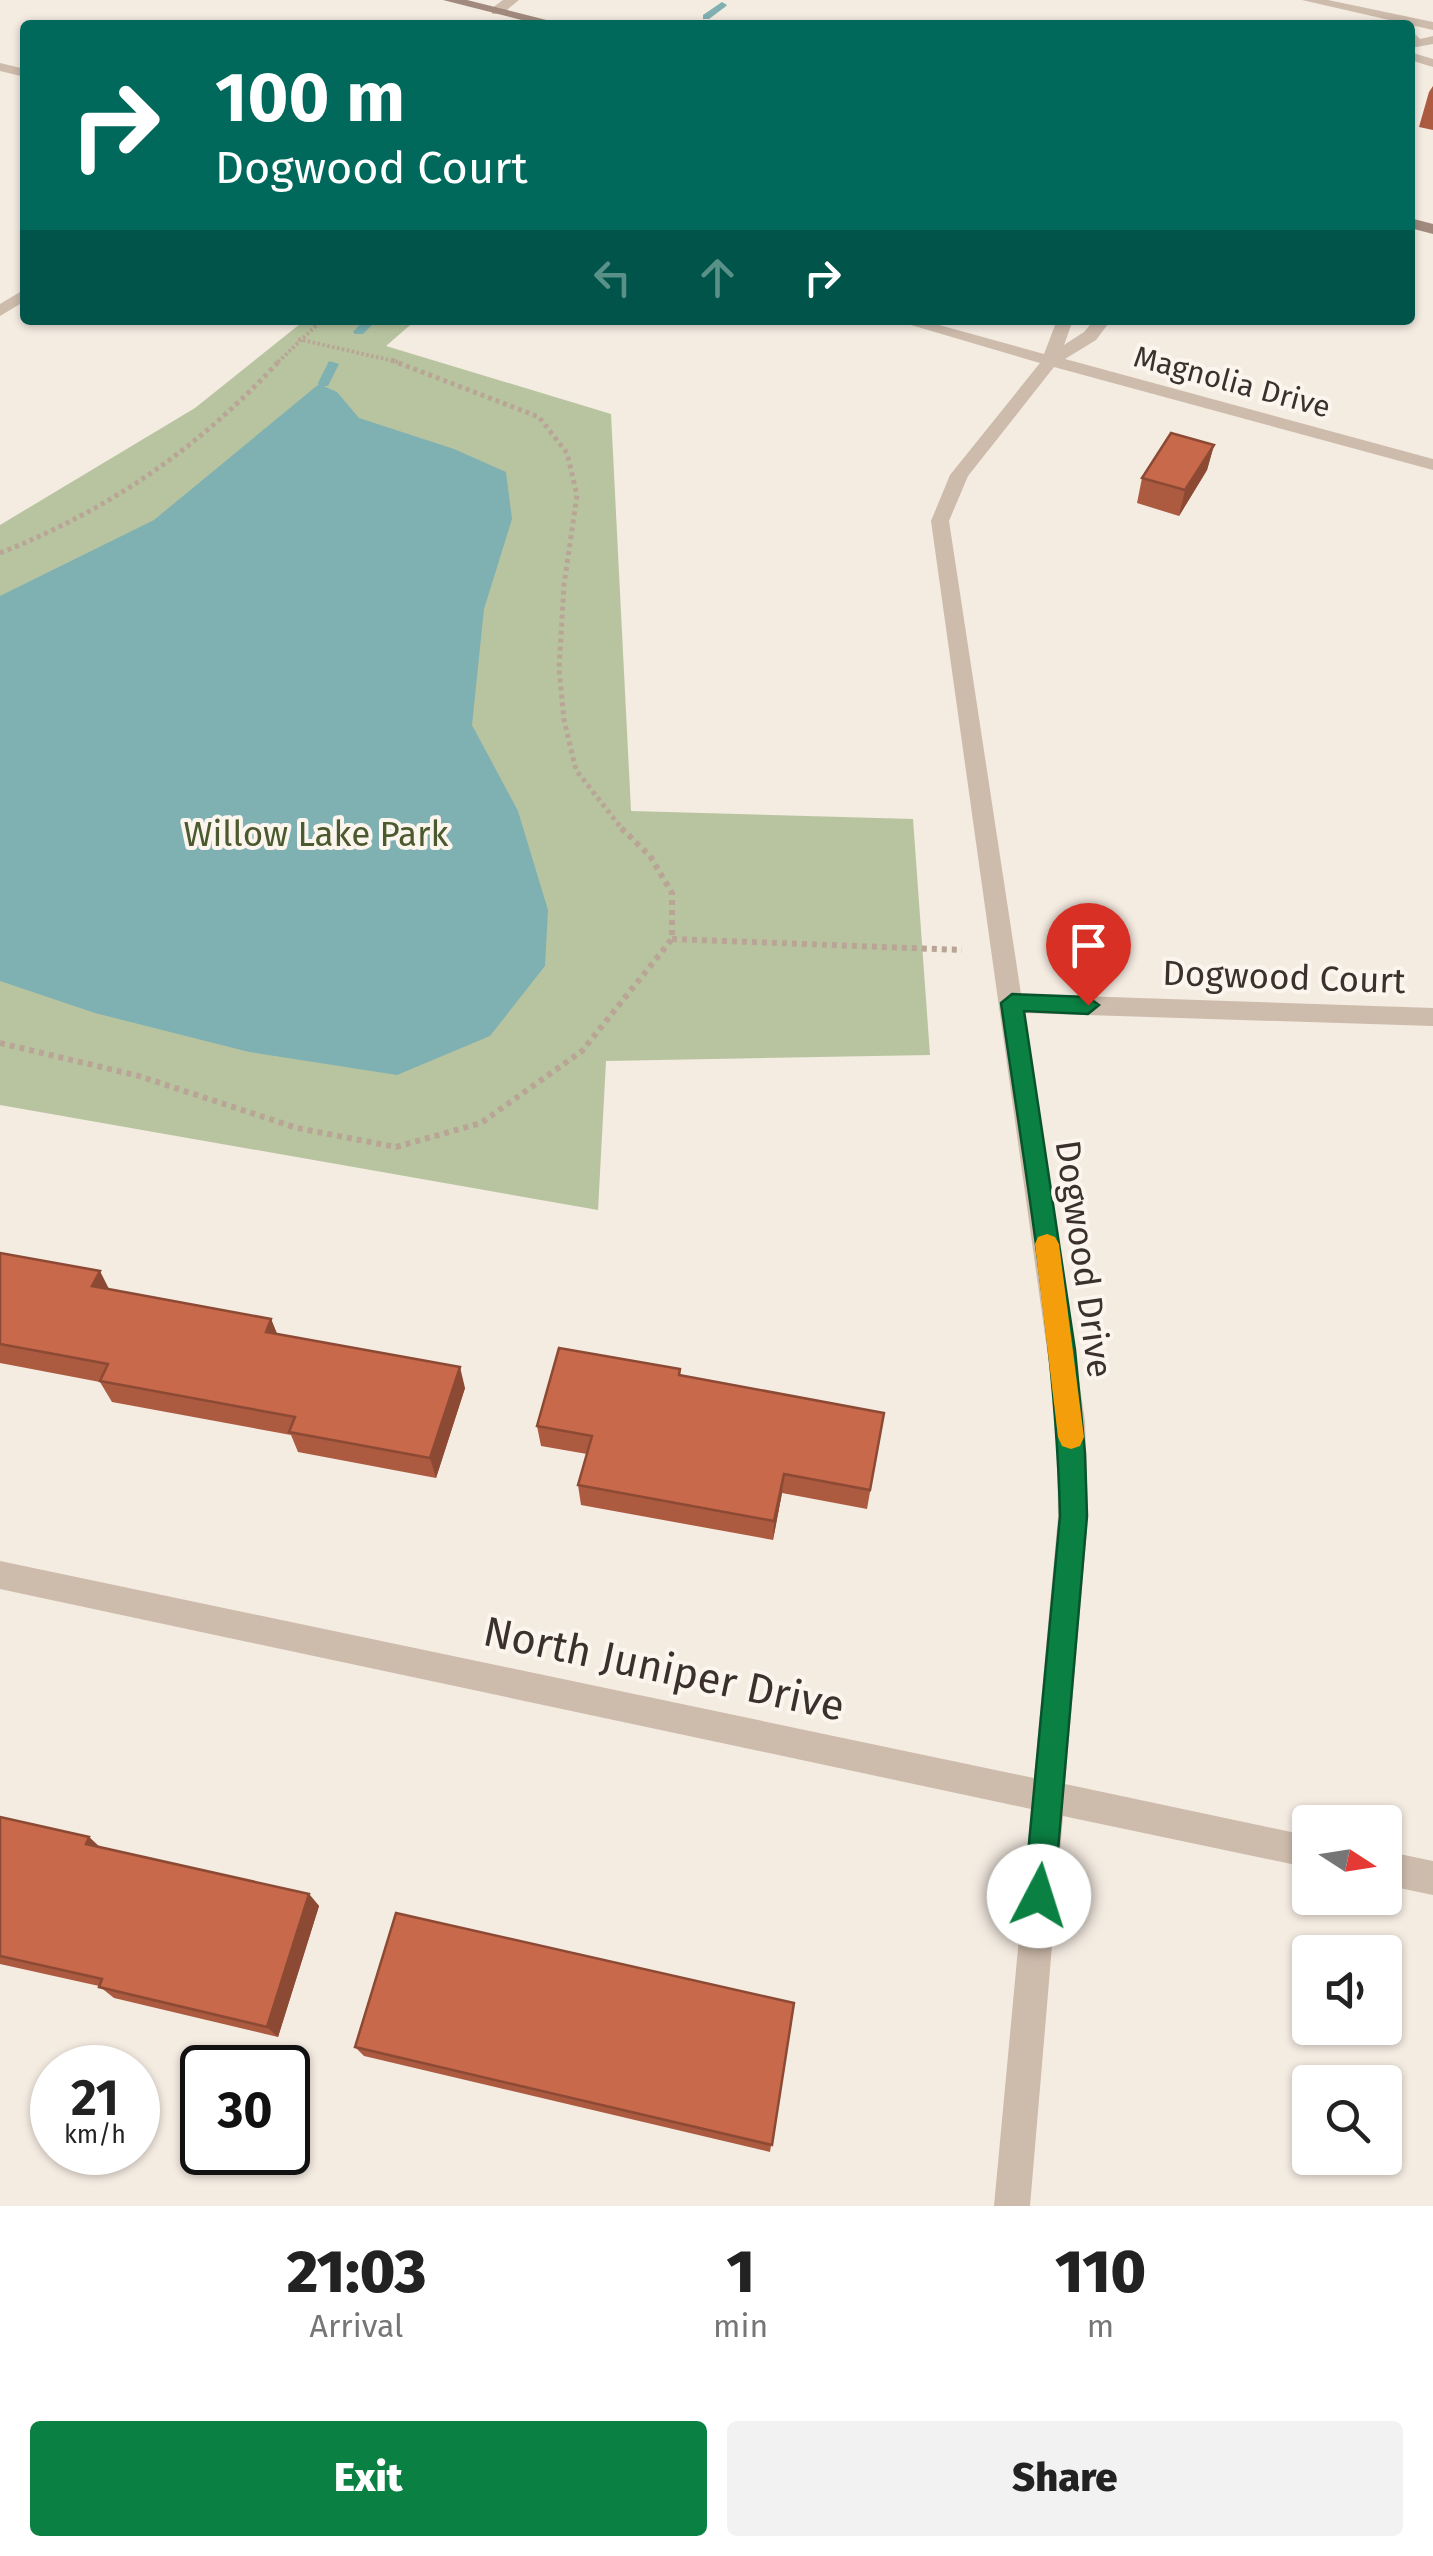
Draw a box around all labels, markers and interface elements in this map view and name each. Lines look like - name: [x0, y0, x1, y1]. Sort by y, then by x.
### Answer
- text: 100 m: [215, 56, 405, 140]
- icon: right: [50, 60, 180, 190]
- text: Dogwood Court: [215, 141, 528, 195]
- icon: left: [585, 250, 640, 305]
- icon: ahead: [690, 250, 745, 305]
- icon: right: [795, 250, 850, 305]
- street label: Magnolia Drive: [1130, 338, 1334, 426]
- park label: Willow Lake Park: [184, 813, 449, 855]
- pin: [1046, 903, 1131, 1006]
- icon: arrive: [1061, 918, 1116, 973]
- street label: Dogwood Court: [1162, 952, 1407, 1002]
- street label: Dogwood Drive: [1047, 1138, 1121, 1380]
- street label: North Juniper Drive: [479, 1606, 849, 1732]
- north arrow: [1292, 1805, 1402, 1915]
- map controls: [1292, 1805, 1402, 2175]
- position arrow: [987, 1844, 1091, 1948]
- button: sound: [1292, 1935, 1402, 2045]
- speed limit sign: 30: [180, 2045, 310, 2175]
- button: search: [1292, 2065, 1402, 2175]
- text: 21: [71, 2068, 119, 2128]
- text: km/h: [64, 2120, 126, 2150]
- text: 21:03: [287, 2236, 426, 2308]
- text: 1: [726, 2236, 755, 2308]
- text: 110: [1055, 2236, 1146, 2308]
- text: Arrival: [310, 2307, 403, 2345]
- text: min: [713, 2307, 768, 2345]
- text: m: [1087, 2307, 1114, 2345]
- button: Exit: [30, 2421, 707, 2536]
- button: Share: [727, 2421, 1403, 2536]

